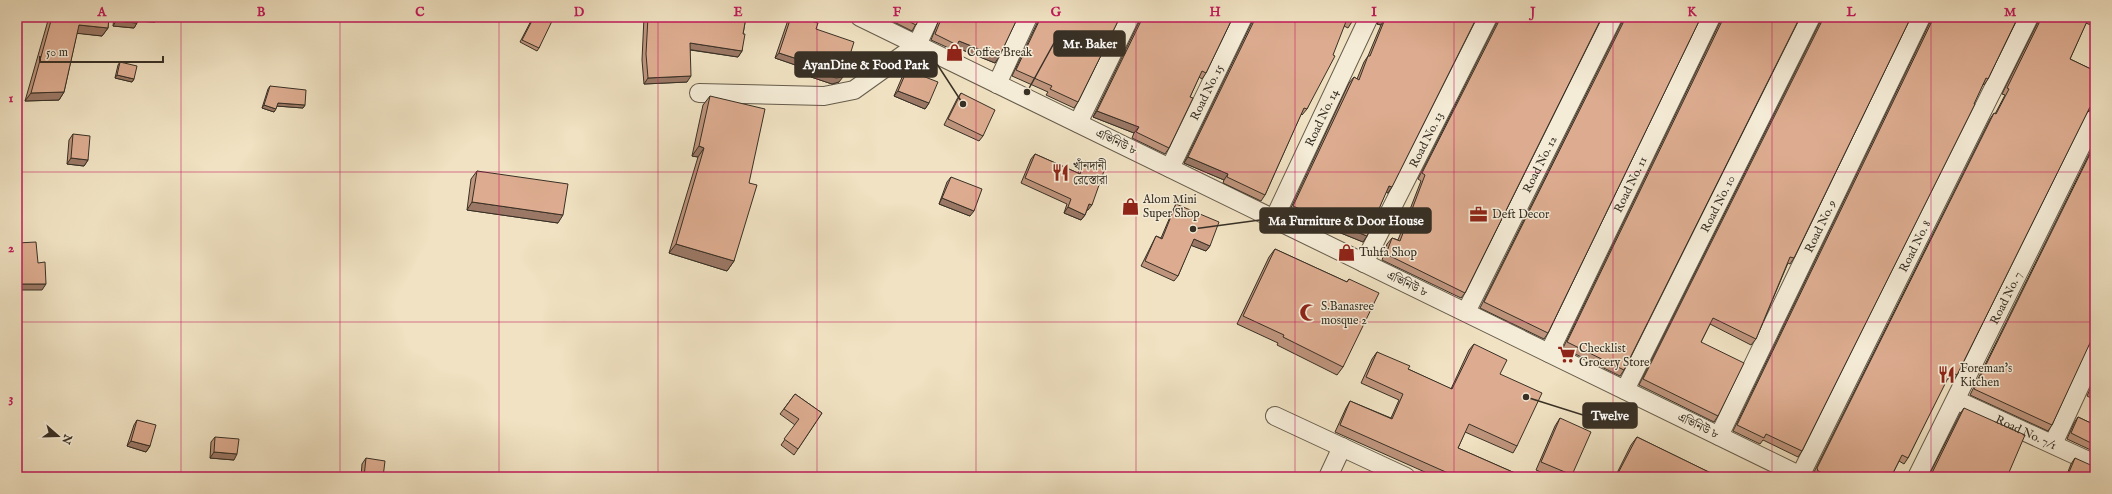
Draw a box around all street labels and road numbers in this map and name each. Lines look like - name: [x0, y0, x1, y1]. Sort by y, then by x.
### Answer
- street label: Road No. 15: [1187, 61, 1227, 123]
- street label: Road No. 14: [1302, 86, 1342, 149]
- street label: Road No. 13: [1406, 109, 1446, 170]
- street label: এভিনিউ ৮: [1093, 124, 1140, 158]
- street label: Road No. 12: [1519, 133, 1560, 195]
- street label: Road No. 11: [1610, 154, 1650, 215]
- street label: Road No. 10: [1697, 173, 1738, 235]
- street label: Road No. 9: [1801, 197, 1839, 255]
- street label: Road No. 8: [1895, 217, 1934, 275]
- street label: এভিনিউ ৮: [1384, 266, 1431, 300]
- street label: Road No. 7: [1986, 269, 2025, 327]
- street label: এভিনিউ ৮: [1675, 408, 1722, 442]
- street label: Road No. 7/1: [1993, 412, 2059, 453]

